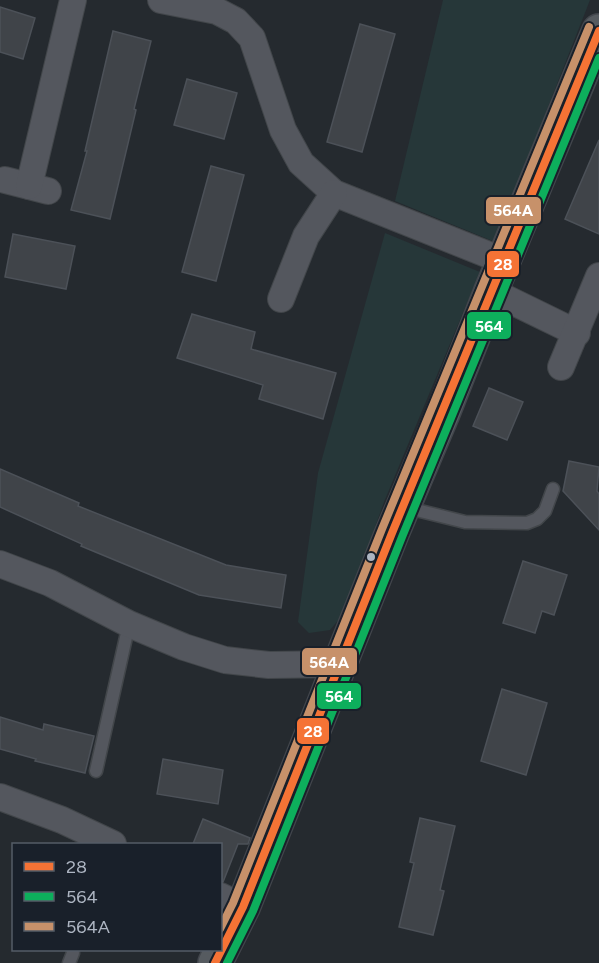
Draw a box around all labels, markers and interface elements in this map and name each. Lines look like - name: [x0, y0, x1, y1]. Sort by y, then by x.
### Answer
- line badge: 564A: [485, 196, 542, 225]
- text: 564A: [493, 201, 534, 220]
- line badge: 28: [486, 250, 520, 278]
- text: 28: [493, 255, 513, 274]
- line badge: 564: [466, 311, 512, 340]
- text: 564: [475, 317, 503, 336]
- unlabelled marker: [365, 551, 377, 563]
- line badge: 564A: [301, 647, 358, 676]
- text: 564A: [309, 653, 350, 672]
- line badge: 564: [316, 682, 362, 710]
- text: 564: [325, 687, 353, 706]
- line badge: 28: [296, 717, 330, 745]
- text: 28: [303, 722, 323, 741]
- legend: [12, 843, 222, 951]
- text: 28: [66, 856, 87, 878]
- text: 564: [66, 886, 98, 908]
- text: 564A: [66, 916, 110, 938]

